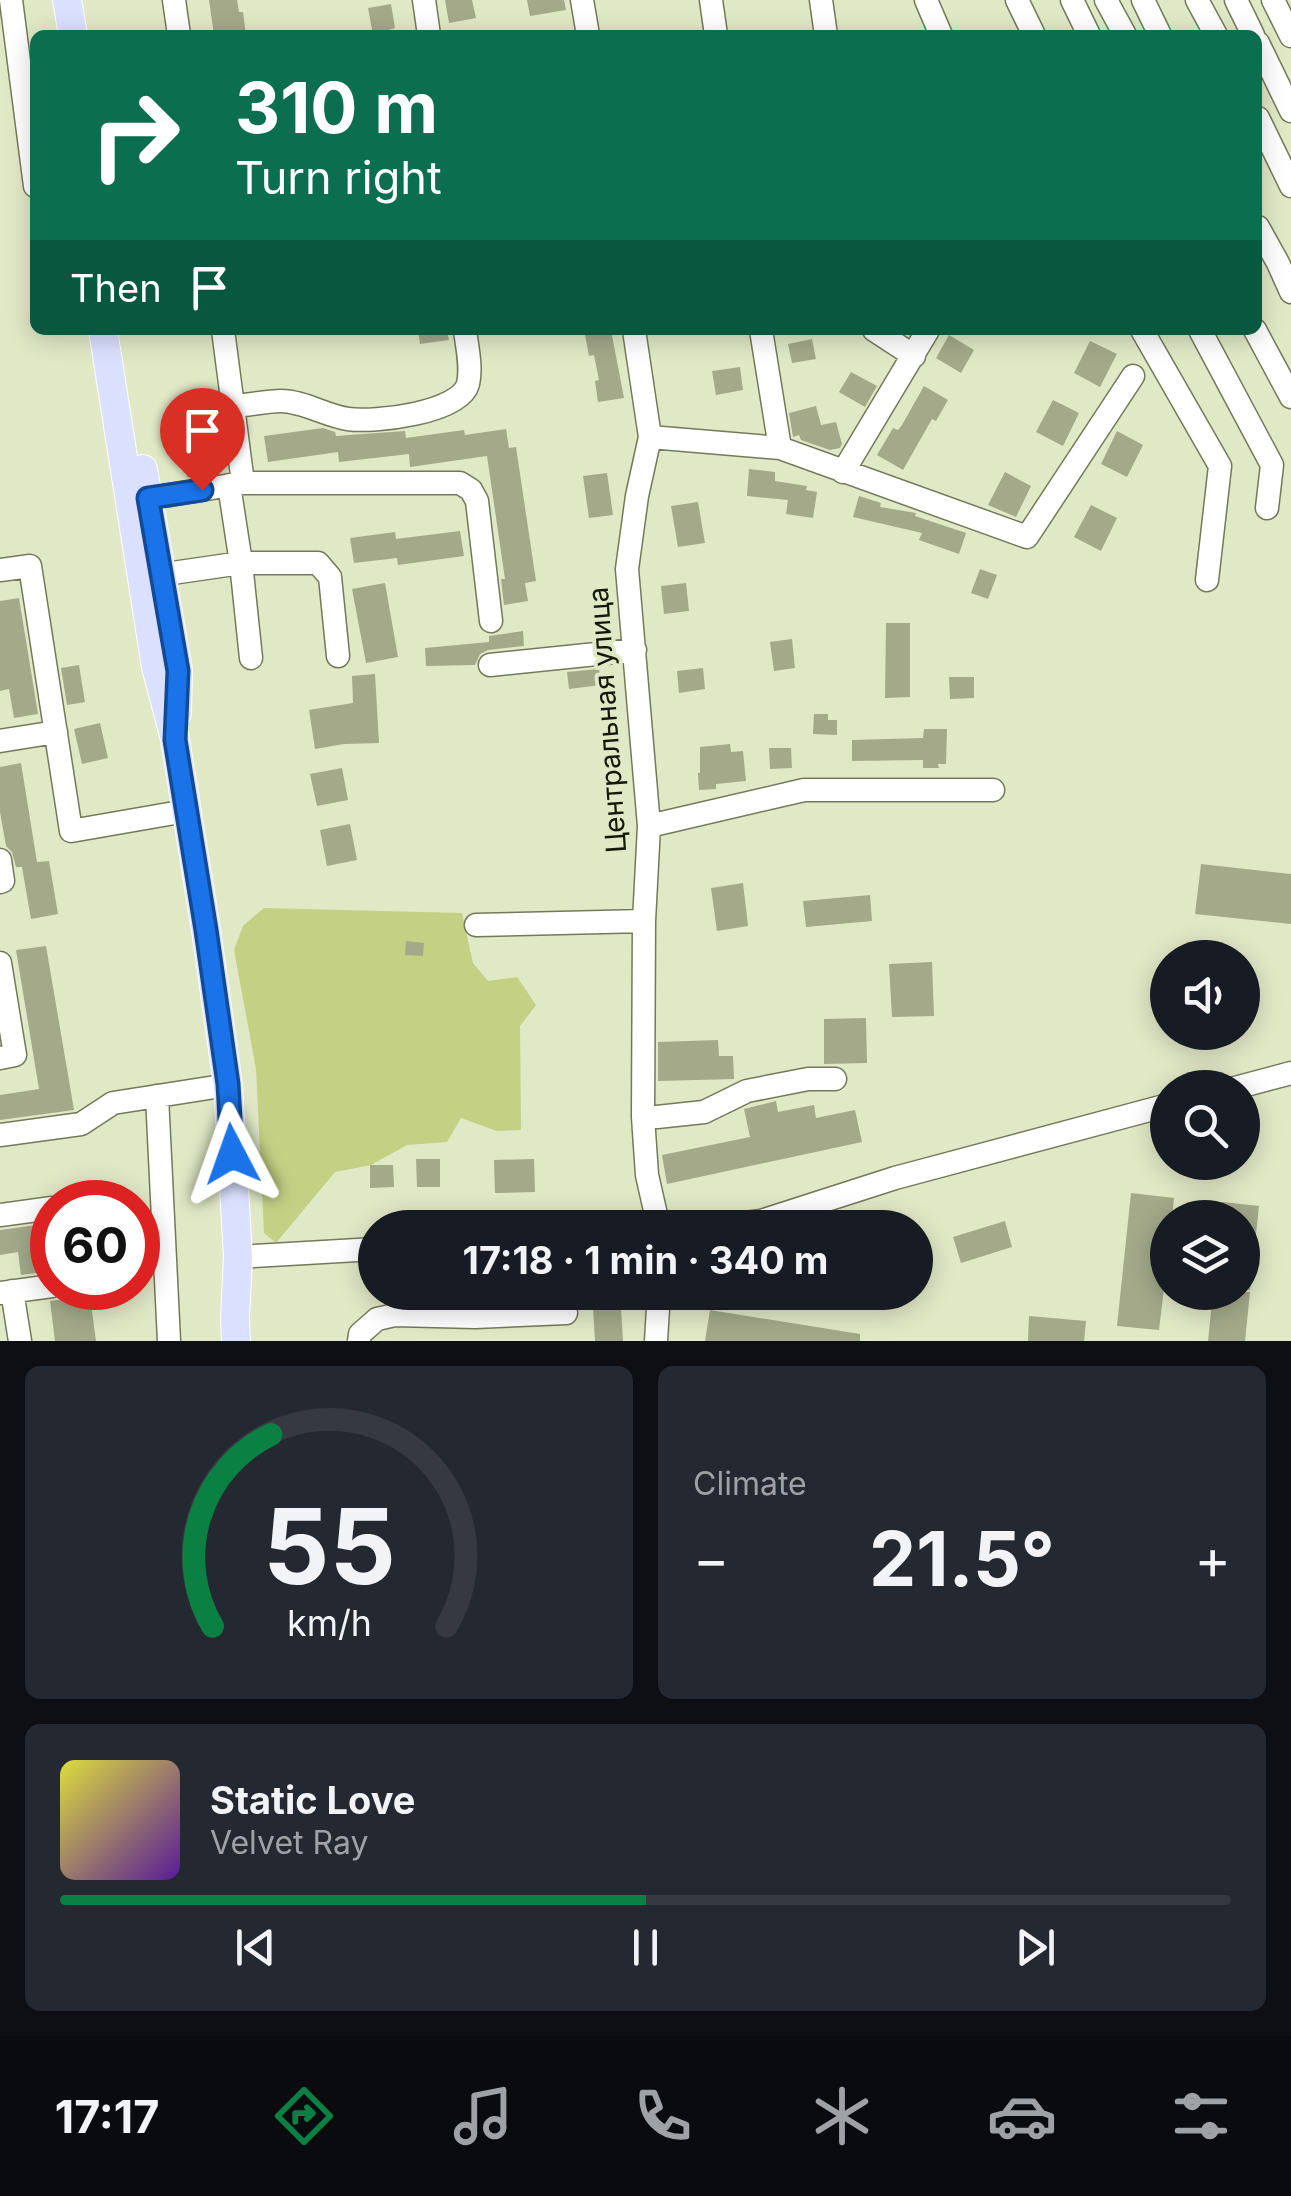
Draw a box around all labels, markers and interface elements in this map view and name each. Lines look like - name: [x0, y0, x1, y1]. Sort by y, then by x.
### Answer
- text: 310 m: [235, 65, 438, 150]
- icon: right: [70, 70, 200, 200]
- text: Turn right: [235, 150, 442, 205]
- icon: arrive: [182, 260, 237, 315]
- text: Then: [70, 265, 162, 311]
- pin: [160, 388, 245, 491]
- icon: arrive: [175, 403, 230, 458]
- street label: Центральная улица: [581, 586, 633, 854]
- map controls: [1150, 940, 1260, 1310]
- button: sound: [1150, 940, 1260, 1050]
- button: search: [1150, 1070, 1260, 1180]
- position arrow: [180, 1102, 284, 1206]
- speed limit sign: 60: [30, 1180, 160, 1310]
- button: layers: [1150, 1200, 1260, 1310]
- text: 17:18 · 1 min · 340 m: [463, 1237, 828, 1283]
- text: Climate: [693, 1464, 807, 1503]
- text: 55: [263, 1483, 395, 1609]
- text: 21.5°: [869, 1513, 1055, 1604]
- text: −: [693, 1526, 729, 1592]
- text: +: [1195, 1526, 1231, 1592]
- text: km/h: [287, 1601, 371, 1645]
- text: Static Love: [210, 1777, 415, 1823]
- text: Velvet Ray: [210, 1823, 368, 1862]
- icon: previous: [228, 1920, 283, 1975]
- icon: pause: [618, 1920, 673, 1975]
- icon: next: [1008, 1920, 1063, 1975]
- icon: directions: [269, 2081, 339, 2151]
- icon: music: [448, 2081, 518, 2151]
- icon: phone: [628, 2081, 698, 2151]
- icon: climate: [807, 2081, 877, 2151]
- icon: car: [987, 2081, 1057, 2151]
- icon: filters: [1166, 2081, 1236, 2151]
- text: 17:17: [55, 2089, 159, 2144]

